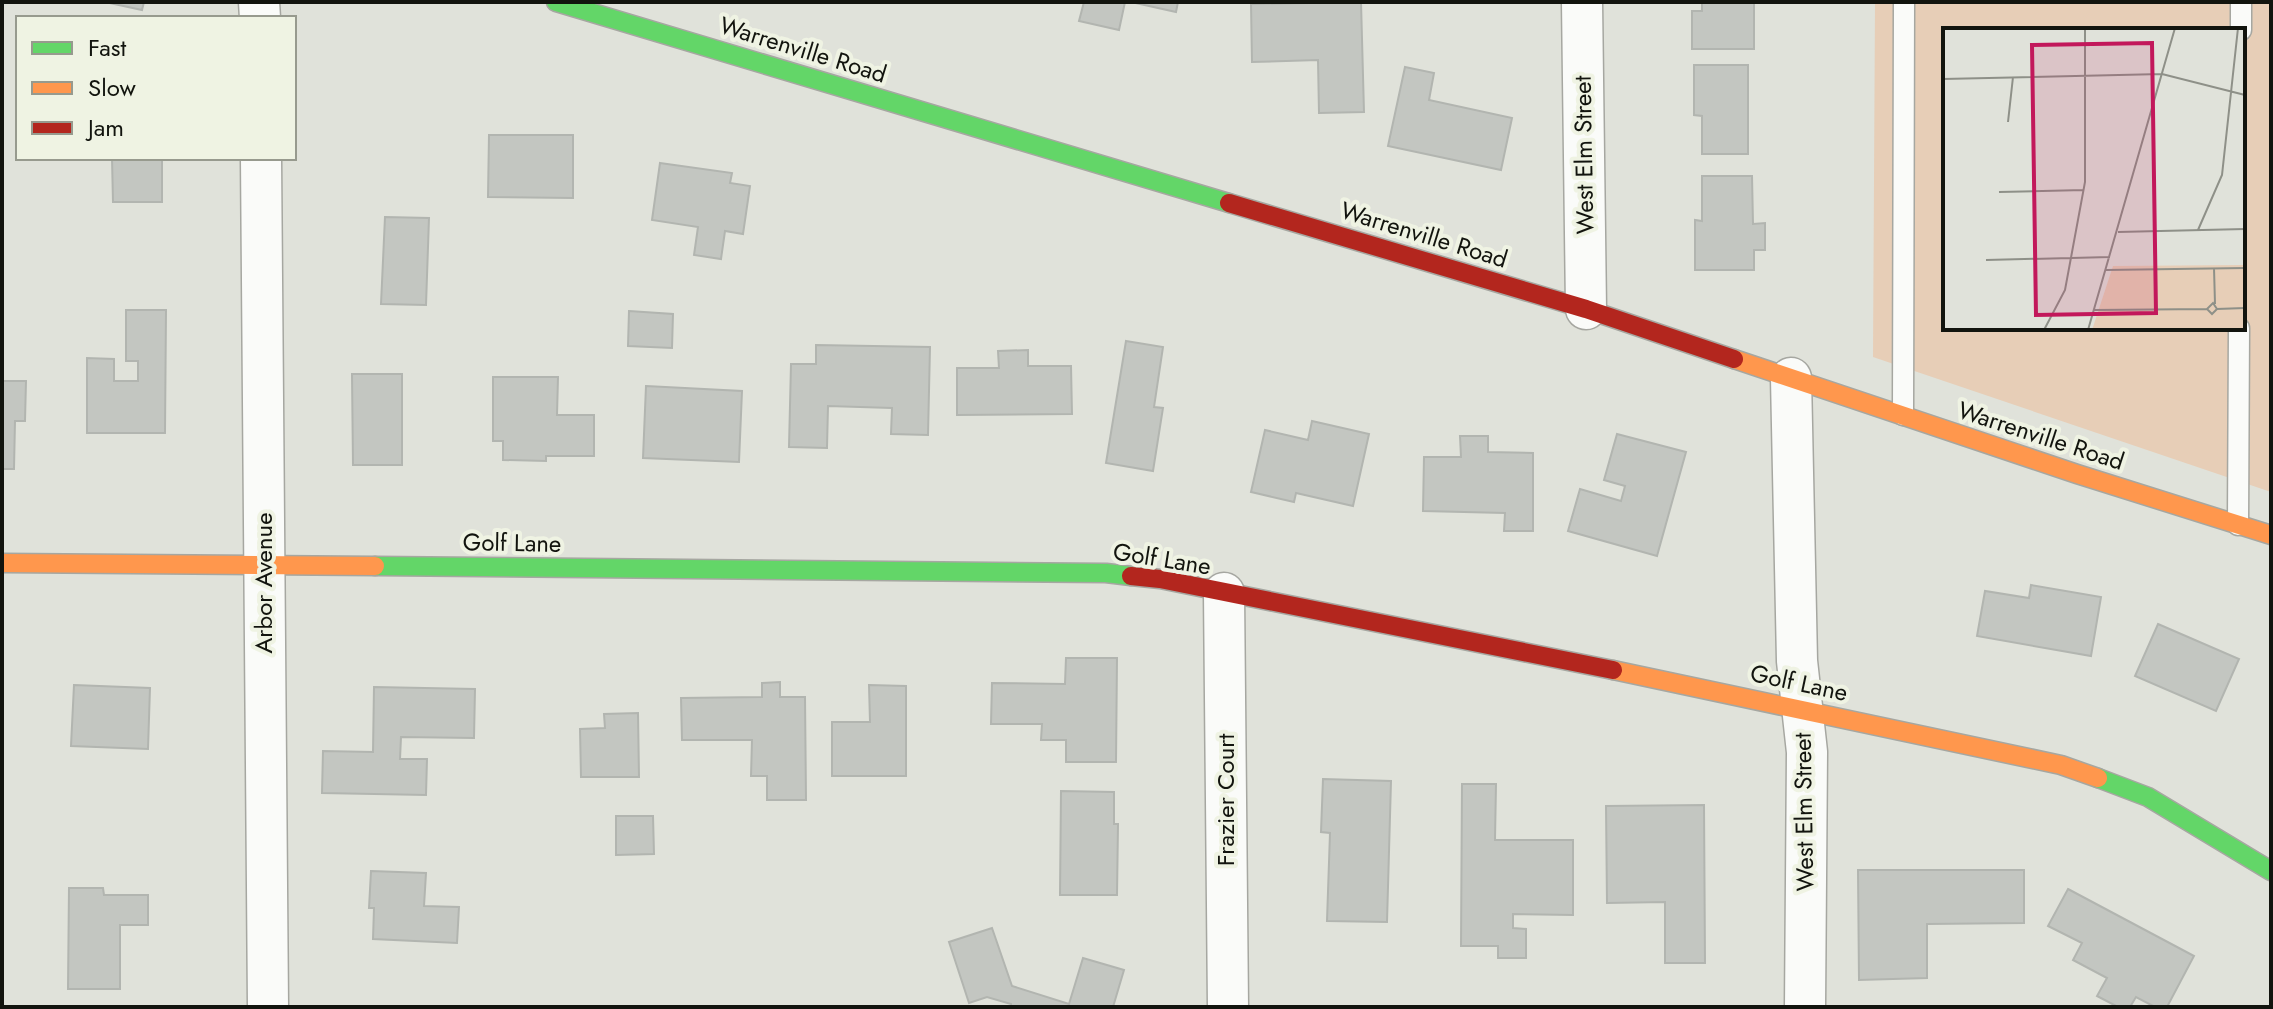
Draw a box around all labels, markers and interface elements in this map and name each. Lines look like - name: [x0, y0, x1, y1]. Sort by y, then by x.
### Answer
- street label: Warrenville Road: [715, 7, 891, 92]
- legend: [16, 16, 296, 160]
- inset map: [1943, 28, 2245, 330]
- text: Fast: [88, 30, 126, 65]
- text: Slow: [88, 70, 136, 105]
- street label: West Elm Street: [1565, 75, 1602, 235]
- text: Jam: [85, 110, 124, 145]
- street label: Warrenville Road: [1336, 192, 1512, 277]
- street label: Warrenville Road: [1953, 392, 2129, 479]
- street label: Arbor Avenue: [246, 512, 281, 654]
- street label: Golf Lane: [462, 524, 562, 561]
- street label: Golf Lane: [1111, 534, 1214, 584]
- street label: Golf Lane: [1747, 655, 1851, 710]
- street label: West Elm Street: [1785, 732, 1822, 892]
- street label: Frazier Court: [1208, 734, 1243, 866]

